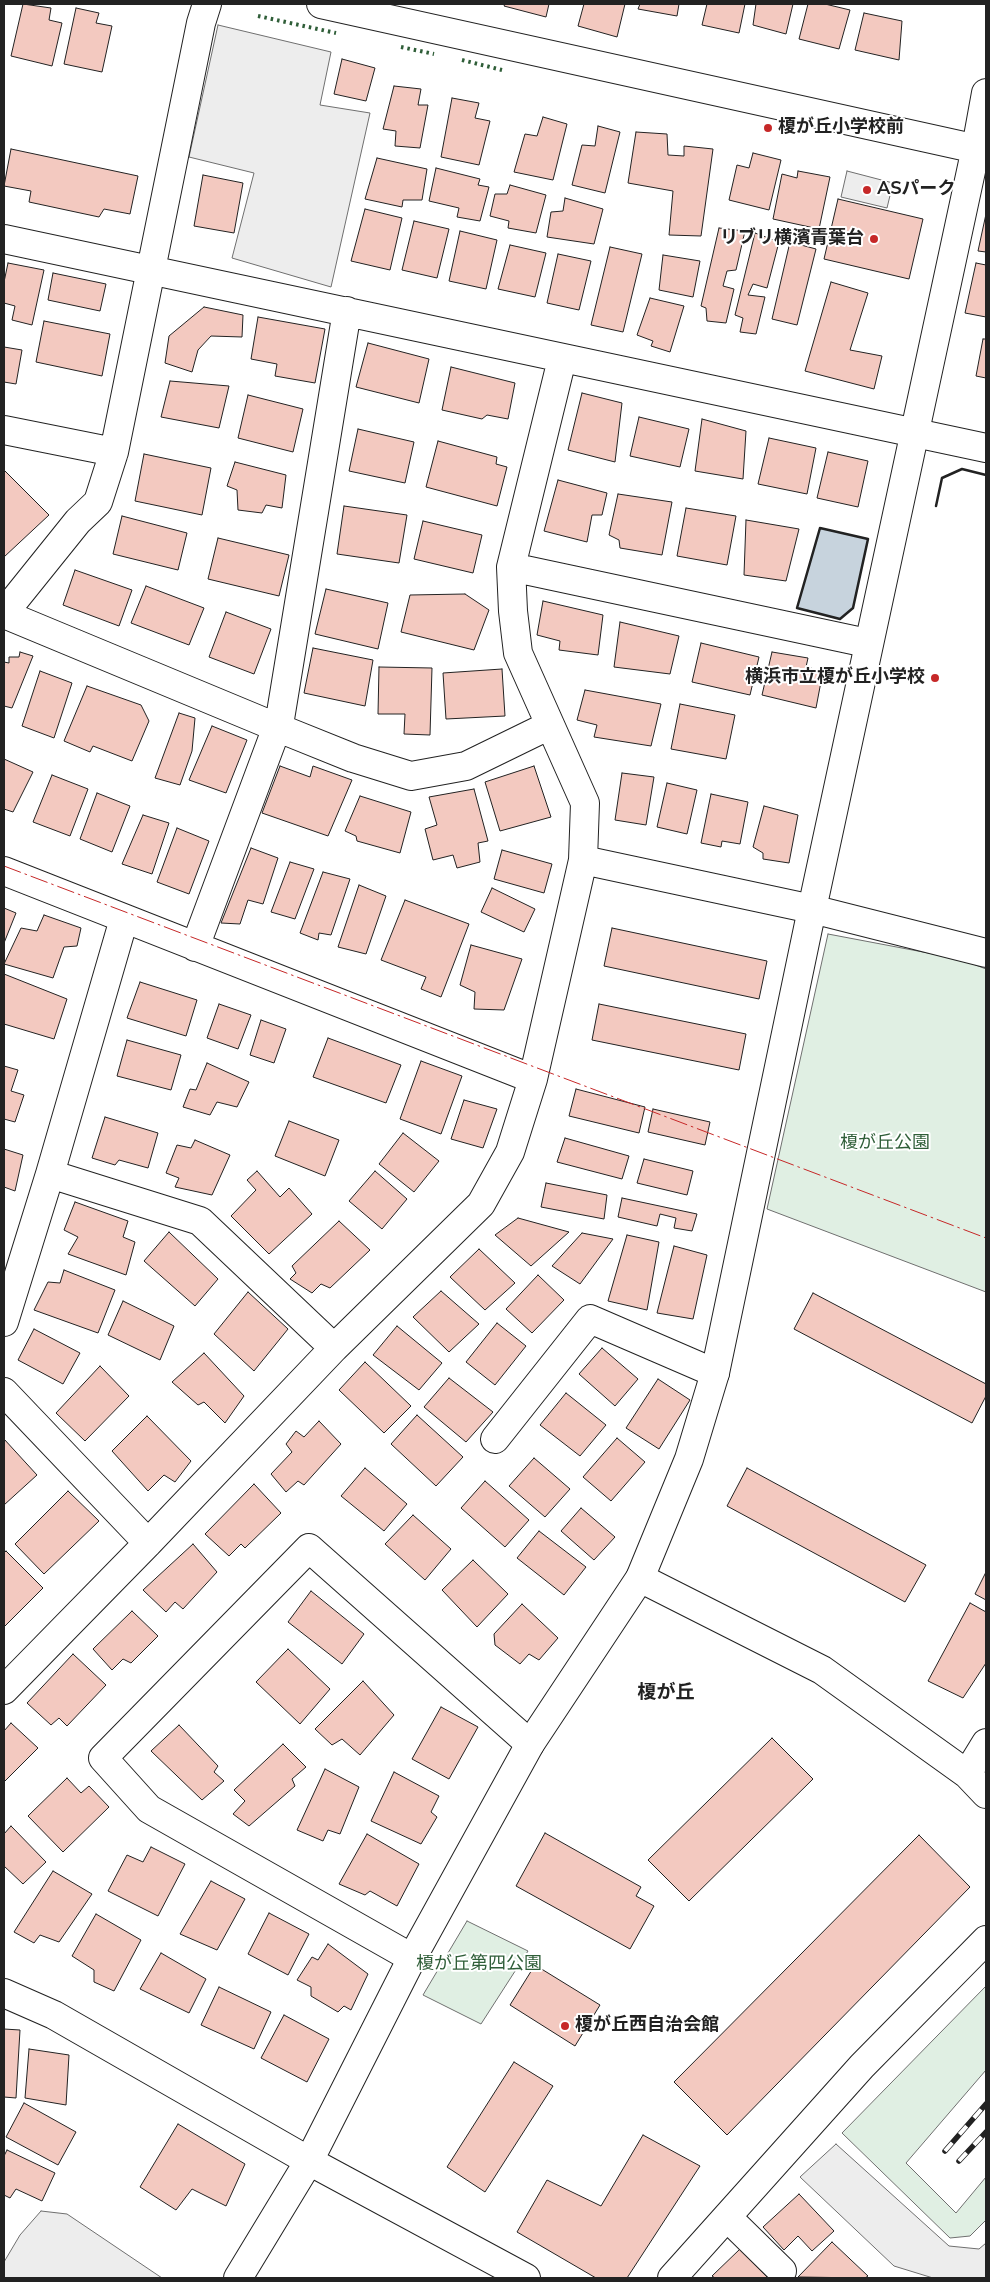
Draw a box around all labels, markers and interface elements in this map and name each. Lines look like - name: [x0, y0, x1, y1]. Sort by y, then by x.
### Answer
- place label: 榎が丘小学校前: [778, 117, 904, 139]
- marker: 榎が丘小学校前: [762, 122, 774, 134]
- place label: ASパーク: [877, 179, 956, 201]
- marker: ASパーク: [861, 184, 873, 196]
- place label: リブリ横濱青葉台: [720, 228, 864, 250]
- marker: リブリ横濱青葉台: [868, 233, 880, 245]
- place label: 横浜市立榎が丘小学校: [745, 667, 925, 689]
- marker: 横浜市立榎が丘小学校: [929, 672, 941, 684]
- park label: 榎が丘公園: [840, 1133, 930, 1155]
- district label: 榎が丘: [638, 1682, 694, 1704]
- park label: 榎が丘第四公園: [416, 1954, 542, 1976]
- place label: 榎が丘西自治会館: [575, 2015, 719, 2037]
- marker: 榎が丘西自治会館: [559, 2020, 571, 2032]

